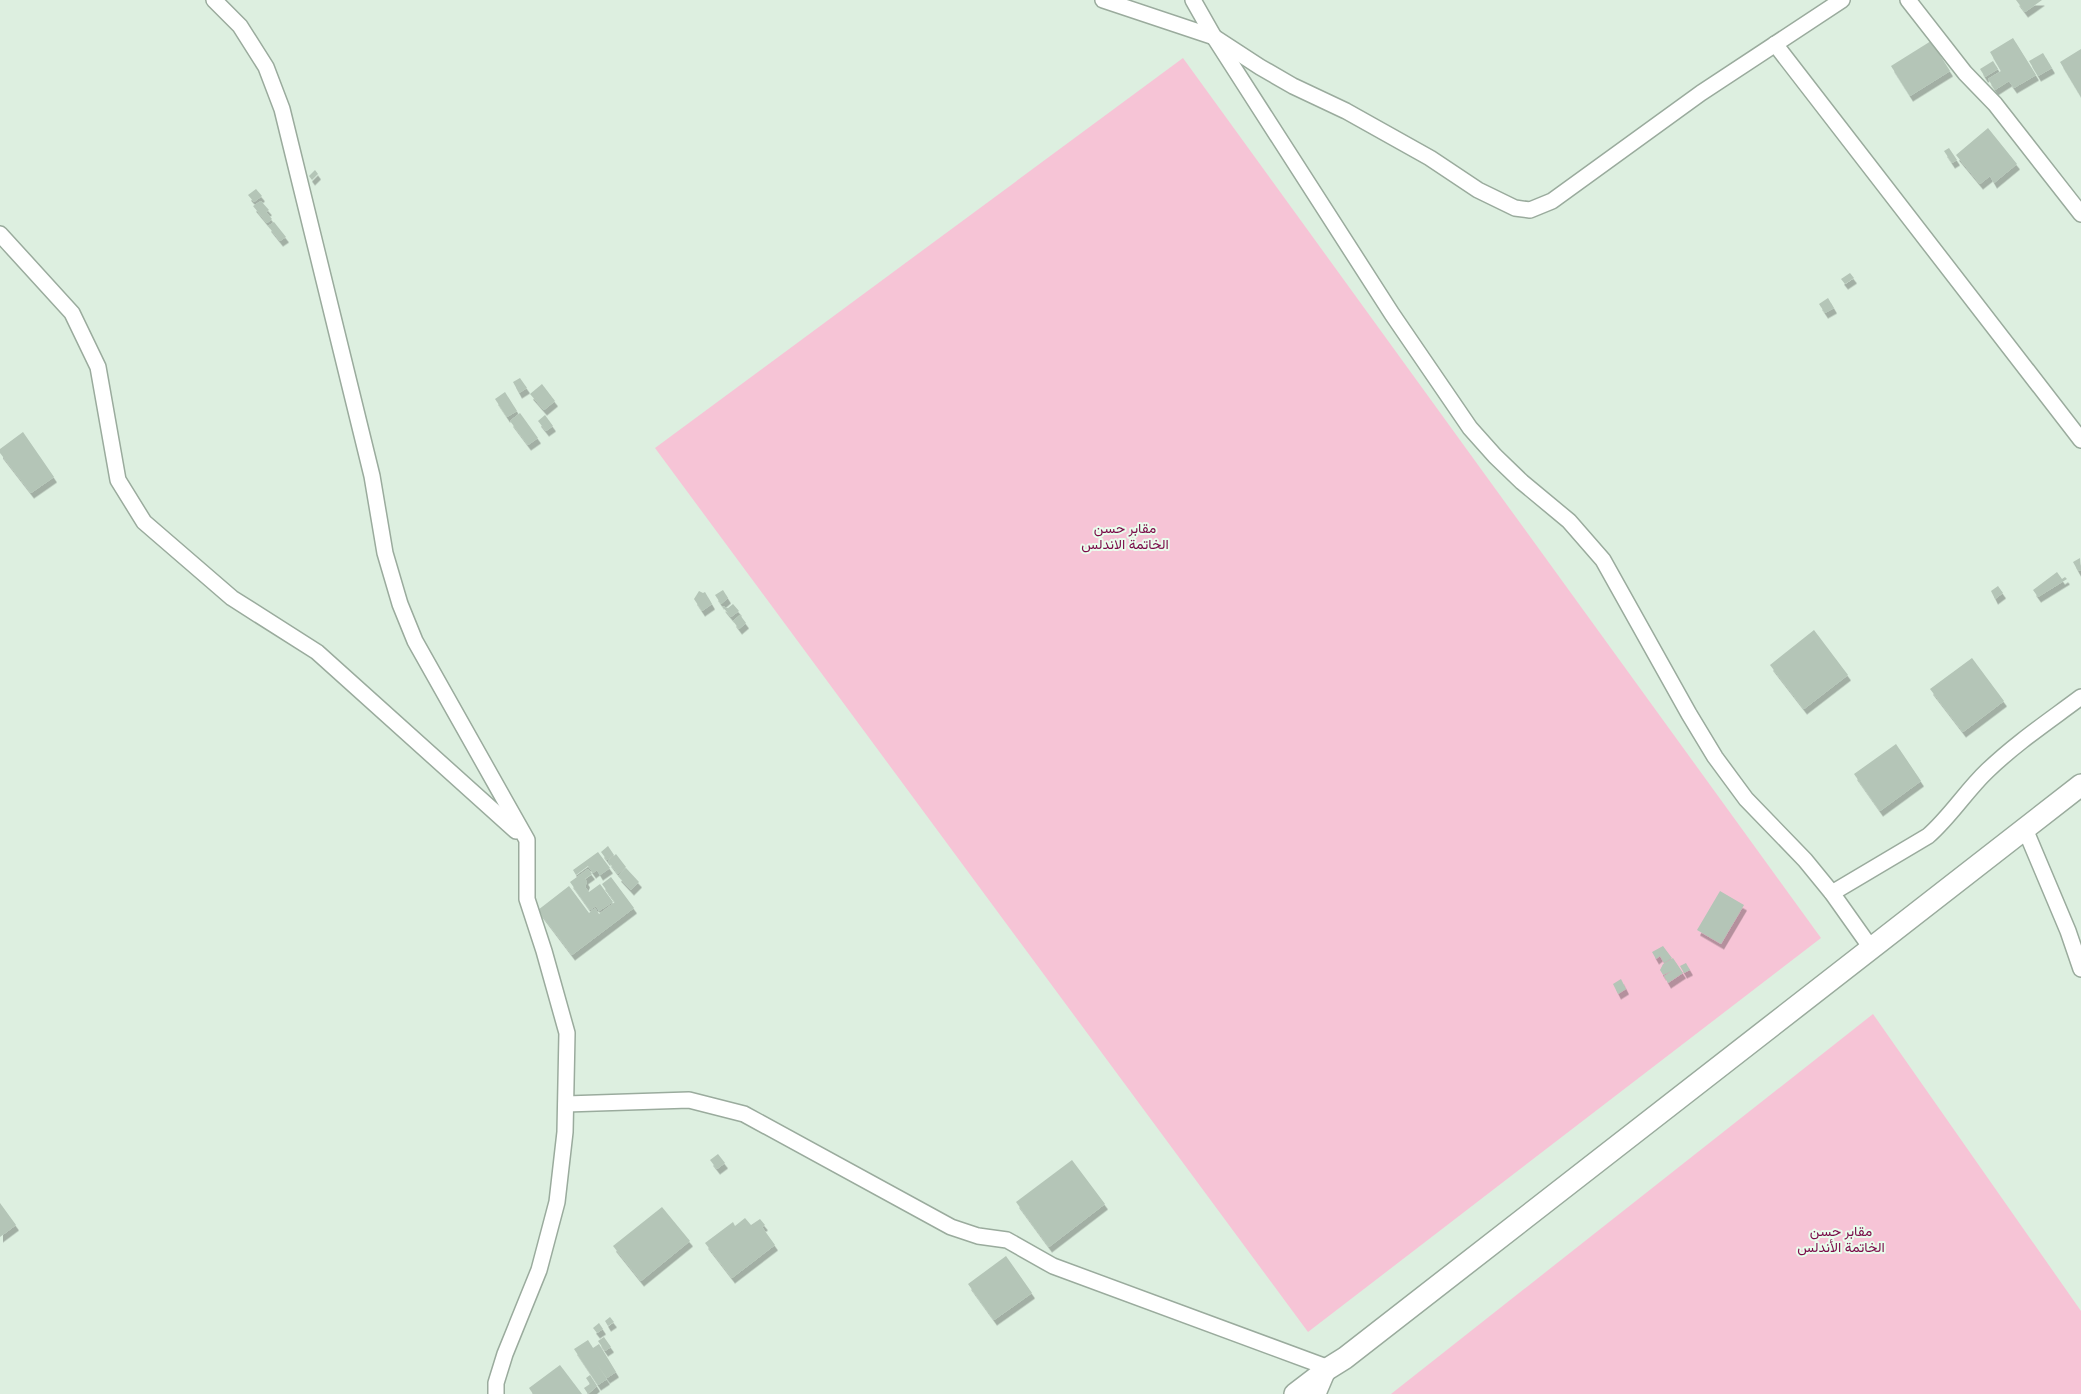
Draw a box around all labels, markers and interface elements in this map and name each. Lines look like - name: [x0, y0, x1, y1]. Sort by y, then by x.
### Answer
- park label: مقابر حسن الخاتمة الاندلس: [1081, 519, 1169, 553]
- park label: مقابر حسن الخاتمة الأندلس: [1797, 1222, 1885, 1256]

